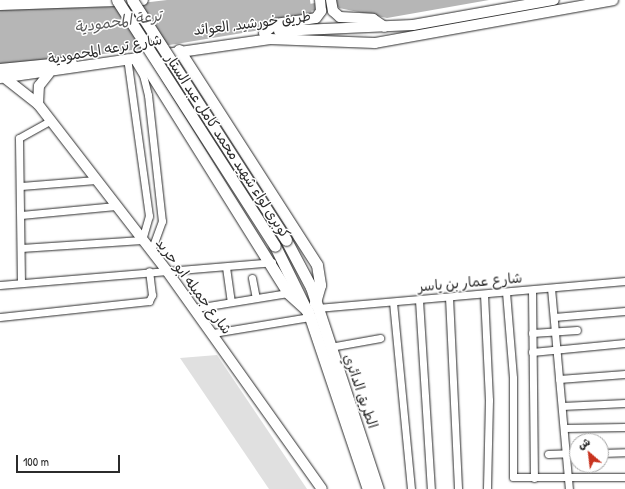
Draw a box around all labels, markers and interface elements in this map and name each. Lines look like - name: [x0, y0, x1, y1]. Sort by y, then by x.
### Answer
- water label: ترعة المحمودية: [73, 6, 163, 36]
- street label: طريق خورشيد, العوائد: [192, 7, 312, 39]
- street label: شارع ترعه المحمودية: [47, 31, 163, 67]
- street label: كوبرى لواء شهيد محمد كامل عبد الستار: [162, 51, 294, 241]
- street label: شارع جميله ابو حريد: [153, 235, 235, 337]
- street label: شارع عمار بن ياسر: [417, 269, 523, 295]
- street label: الطريق الدائري: [340, 352, 382, 430]
- north arrow: [569, 433, 609, 473]
- text: ش: [575, 434, 592, 452]
- scale bar: [18, 447, 122, 473]
- text: 100 m: [23, 453, 49, 470]

